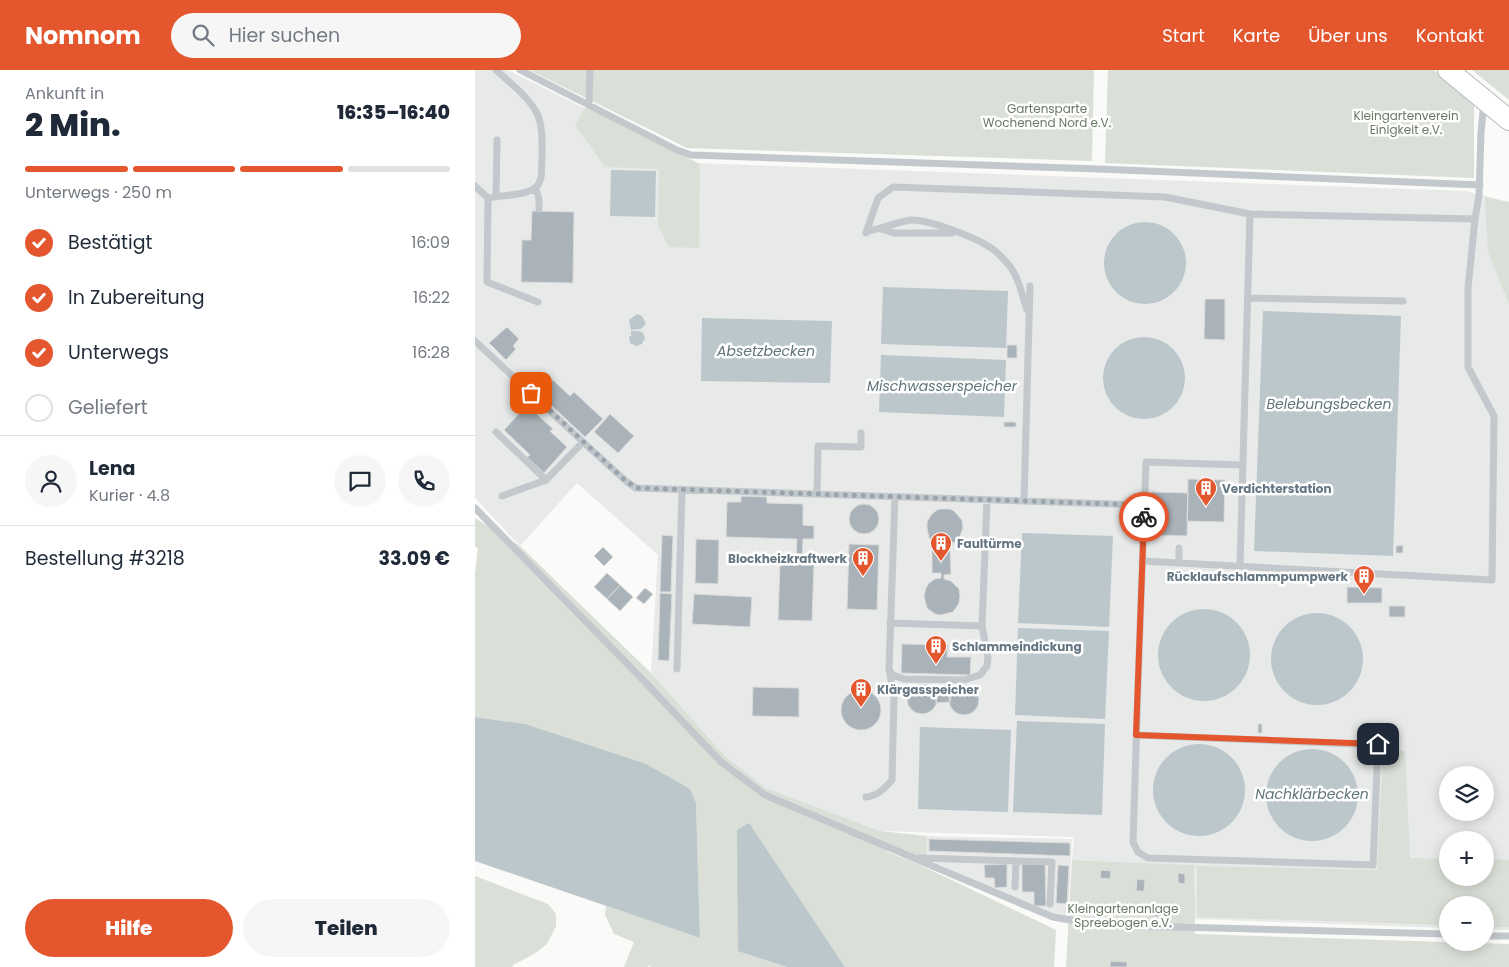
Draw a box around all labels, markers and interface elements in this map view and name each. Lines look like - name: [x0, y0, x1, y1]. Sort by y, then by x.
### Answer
- search box: [171, 13, 521, 58]
- text: Nomnom: [25, 19, 141, 52]
- icon: search: [189, 21, 217, 49]
- text: Hier suchen: [229, 22, 340, 49]
- text: Start: [1162, 23, 1205, 48]
- text: Karte: [1233, 23, 1280, 48]
- text: Über uns: [1308, 23, 1388, 48]
- text: Kontakt: [1416, 23, 1484, 48]
- text: Ankunft in: [25, 82, 104, 105]
- text: 16:35–16:40: [337, 99, 450, 126]
- park label: Gartensparte Wochenend Nord e.V.: [983, 100, 1111, 131]
- text: 2 Min.: [25, 102, 121, 147]
- park label: Kleingartenverein Einigkeit e.V.: [1353, 107, 1459, 138]
- text: Unterwegs · 250 m: [25, 181, 172, 204]
- icon: check: [25, 229, 53, 257]
- text: Bestätigt: [68, 229, 152, 256]
- text: 16:09: [411, 231, 450, 254]
- icon: check: [25, 284, 53, 312]
- text: In Zubereitung: [68, 284, 205, 311]
- text: 16:22: [413, 286, 450, 309]
- icon: check: [25, 339, 53, 367]
- text: Unterwegs: [68, 339, 169, 366]
- text: 16:28: [412, 341, 450, 364]
- water label: Absetzbecken: [716, 341, 815, 361]
- pin: [510, 372, 552, 414]
- water label: Mischwasserspeicher: [867, 376, 1018, 396]
- icon: bag: [517, 379, 545, 407]
- text: Geliefert: [68, 394, 148, 421]
- water label: Belebungsbecken: [1266, 394, 1392, 414]
- button: person: [25, 455, 77, 507]
- text: Lena: [89, 455, 135, 482]
- button: chat: [334, 455, 386, 507]
- button: phone: [398, 455, 450, 507]
- building icon: Verdichterstation: [1194, 476, 1218, 507]
- place label: Verdichterstation: [1222, 480, 1332, 497]
- text: Kurier · 4.8: [89, 484, 170, 507]
- courier: [1119, 492, 1169, 542]
- icon: bike: [1130, 503, 1158, 531]
- building icon: Faultürme: [929, 531, 953, 562]
- place label: Faultürme: [957, 535, 1022, 552]
- text: Bestellung #3218: [25, 545, 185, 572]
- text: 33.09 €: [378, 545, 450, 572]
- building icon: Blockheizkraftwerk: [851, 546, 875, 577]
- place label: Blockheizkraftwerk: [728, 550, 848, 567]
- building icon: Rücklaufschlammpumpwerk: [1352, 564, 1376, 595]
- place label: Rücklaufschlammpumpwerk: [1167, 568, 1349, 585]
- building icon: Schlammeindickung: [924, 634, 948, 665]
- place label: Schlammeindickung: [952, 638, 1082, 655]
- building icon: Klärgasspeicher: [849, 677, 873, 708]
- place label: Klärgasspeicher: [877, 681, 979, 698]
- pin: [1357, 723, 1399, 765]
- icon: home: [1364, 730, 1392, 758]
- map controls: [1439, 766, 1494, 951]
- button: layers: [1439, 766, 1494, 821]
- water label: Nachklärbecken: [1255, 784, 1369, 804]
- button: +: [1439, 831, 1494, 886]
- button: −: [1439, 896, 1494, 951]
- button: Hilfe: [25, 899, 233, 957]
- button: Teilen: [243, 899, 450, 957]
- park label: Kleingartenanlage Spreebogen e.V.: [1068, 900, 1178, 931]

